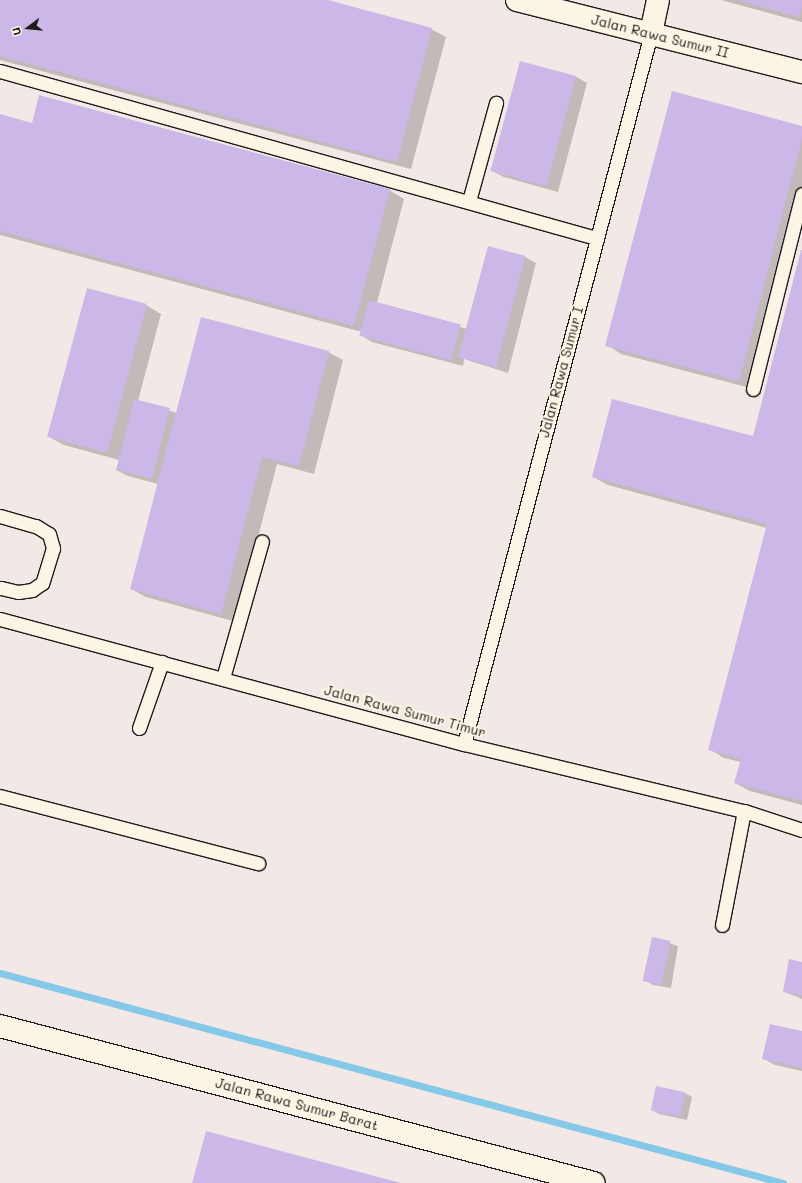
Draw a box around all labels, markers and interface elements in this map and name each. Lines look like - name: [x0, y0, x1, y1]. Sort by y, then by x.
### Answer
- north arrow: [8, 8, 48, 48]
- street label: Jalan Rawa Sumur II: [590, 11, 730, 61]
- text: U: [8, 26, 24, 37]
- street label: Jalan Rawa Sumur I: [535, 305, 587, 439]
- street label: Jalan Rawa Sumur Timur: [322, 681, 488, 741]
- street label: Jalan Rawa Sumur Barat: [214, 1074, 380, 1134]

